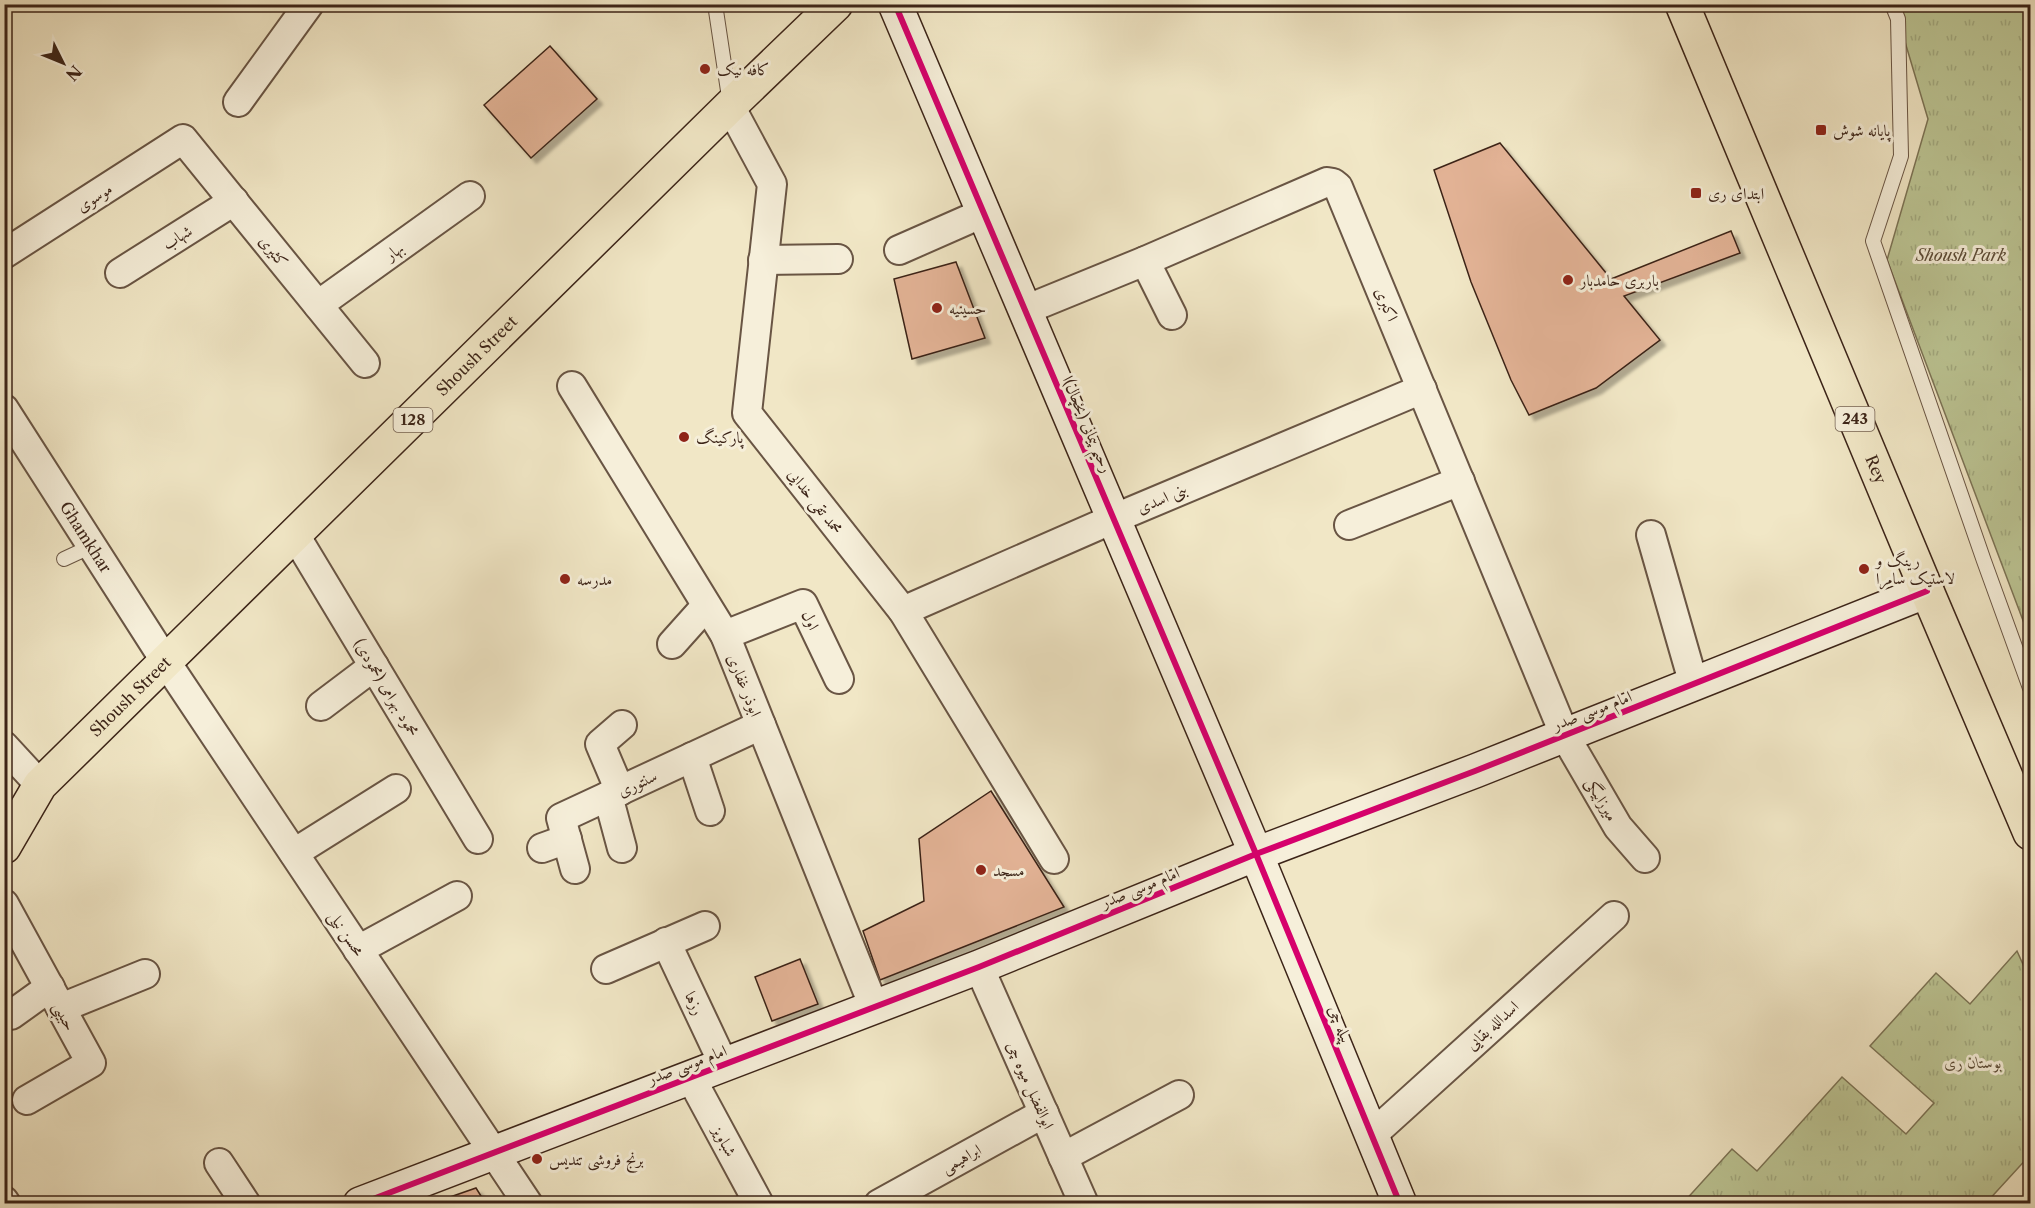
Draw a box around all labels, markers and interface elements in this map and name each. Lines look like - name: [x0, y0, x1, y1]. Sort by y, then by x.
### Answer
- north arrow: [33, 33, 93, 93]
- place label: کافه نیک: [717, 59, 770, 79]
- text: N: [62, 61, 86, 85]
- marker: کافه نیک: [698, 62, 712, 76]
- place label: پایانه شوش: [1833, 120, 1891, 142]
- marker: پایانه شوش: [1814, 123, 1828, 137]
- street label: موسوی: [72, 178, 116, 217]
- place label: ابتدای ری: [1708, 183, 1764, 204]
- marker: ابتدای ری: [1689, 186, 1703, 200]
- street label: شهاب: [158, 220, 196, 255]
- street label: کثیری: [255, 231, 293, 271]
- street label: بهار: [379, 237, 408, 267]
- park label: Shoush Park: [1915, 245, 2007, 265]
- place label: باربری حامدبار: [1578, 270, 1659, 290]
- marker: باربری حامدبار: [1561, 273, 1575, 287]
- street label: اکبری: [1370, 284, 1403, 324]
- place label: حسینیه: [949, 298, 986, 318]
- marker: حسینیه: [930, 301, 944, 315]
- street label: Shoush Street: [432, 311, 521, 400]
- street label: رحیم پیمانی (یخچال)ا: [1052, 373, 1117, 478]
- road number: 243: [1836, 407, 1874, 431]
- road number: 128: [394, 408, 432, 432]
- place label: پارکینگ: [696, 427, 744, 449]
- marker: پارکینگ: [677, 430, 691, 444]
- street label: Rey: [1861, 452, 1891, 487]
- street label: محمد تقی خدایی: [783, 464, 848, 539]
- street label: بنی اسدی: [1134, 478, 1191, 518]
- street label: Ghamkhar: [56, 498, 116, 577]
- place label: رینگ و لاستیک سامرا: [1874, 550, 1955, 590]
- marker: رینگ و لاستیک سامرا: [1857, 562, 1871, 576]
- place label: مدرسه: [577, 569, 612, 589]
- marker: مدرسه: [558, 572, 572, 586]
- street label: اول: [798, 607, 824, 633]
- street label: محمود بهرامی (محمودی): [349, 634, 424, 740]
- street label: ابوذر غفاری: [722, 651, 767, 720]
- street label: Shoush Street: [85, 652, 175, 741]
- street label: امام موسی صدر: [1548, 686, 1636, 740]
- street label: سنتوری: [614, 765, 660, 802]
- street label: میرزابیگی: [1580, 774, 1622, 825]
- place label: مسجد: [993, 860, 1024, 880]
- street label: امام موسی صدر: [1096, 862, 1184, 917]
- marker: مسجد: [974, 863, 988, 877]
- street label: محسن نیلی: [323, 906, 370, 961]
- street label: رزها: [681, 988, 709, 1018]
- street label: اسدالله بقایی: [1461, 996, 1523, 1055]
- street label: حبیبی: [46, 998, 81, 1036]
- street label: پیله چی: [1322, 1002, 1357, 1047]
- street label: ابوالفضل میوه چی: [1001, 1038, 1059, 1133]
- street label: امام موسی صدر: [643, 1040, 731, 1094]
- park label: بوستان ری: [1944, 1052, 2002, 1073]
- street label: شباویز: [708, 1120, 741, 1160]
- street label: ابراهیمی: [938, 1139, 985, 1179]
- place label: برنج فروشی تندیس: [549, 1149, 644, 1173]
- marker: برنج فروشی تندیس: [530, 1152, 544, 1166]

